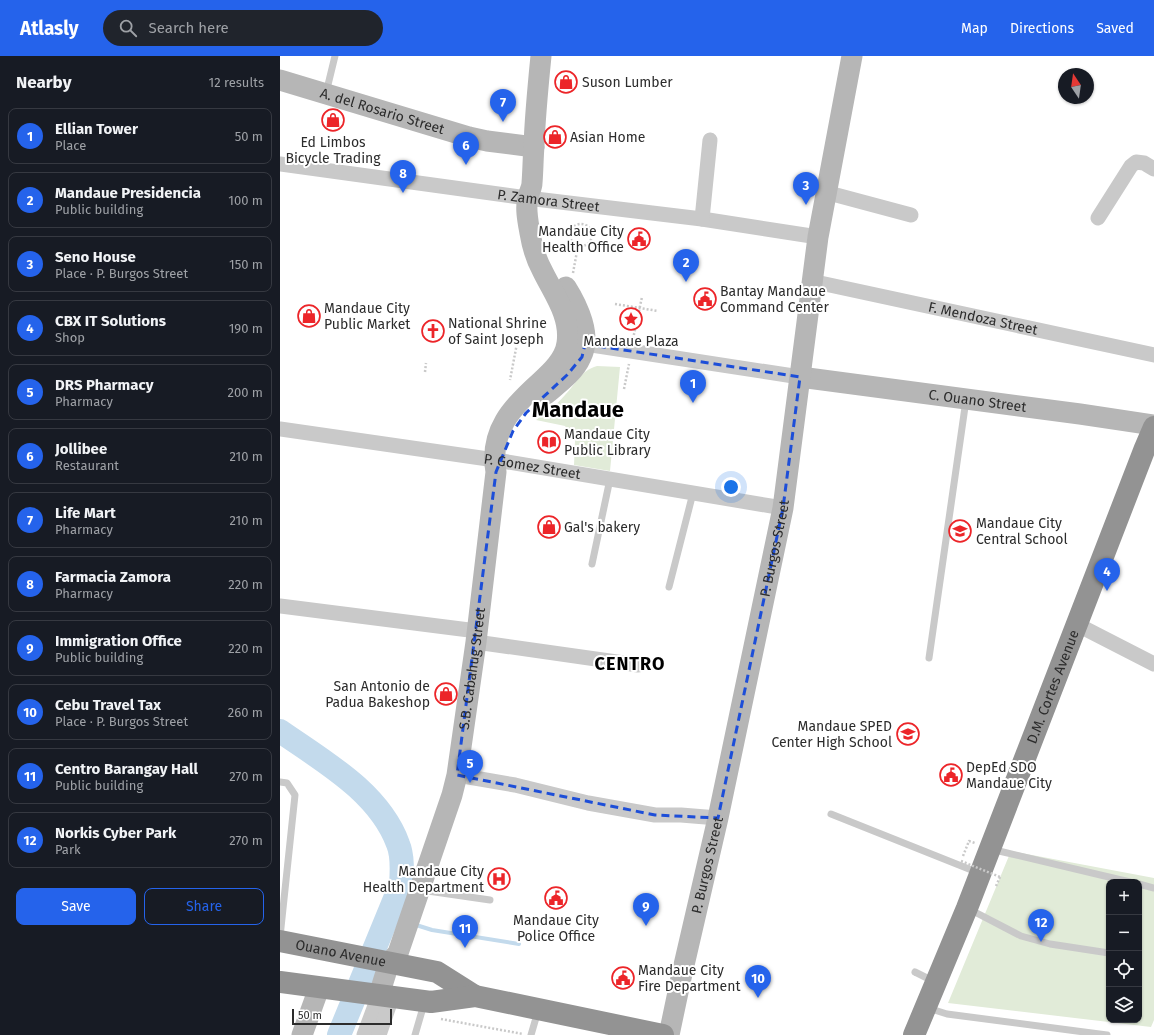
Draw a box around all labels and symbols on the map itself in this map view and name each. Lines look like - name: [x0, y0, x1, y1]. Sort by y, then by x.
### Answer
- north arrow: [1058, 68, 1094, 104]
- shop icon: Suson Lumber: [553, 69, 579, 95]
- place label: Suson Lumber: [582, 74, 673, 91]
- street label: A. del Rosario Street: [318, 84, 447, 138]
- pin: 7: [490, 89, 516, 122]
- shop icon: Ed Limbos Bicycle Trading: [320, 107, 346, 133]
- shop icon: Asian Home: [542, 124, 568, 150]
- place label: Asian Home: [570, 129, 645, 146]
- pin: 6: [453, 132, 479, 165]
- place label: Ed Limbos Bicycle Trading: [285, 134, 381, 167]
- pin: 8: [390, 160, 416, 193]
- pin: 3: [793, 172, 819, 205]
- street label: P. Zamora Street: [496, 186, 601, 215]
- place label: Mandaue City Health Office: [538, 223, 624, 256]
- public building icon: Mandaue City Health Office: [626, 226, 652, 252]
- pin: 2: [673, 249, 699, 282]
- place label: Bantay Mandaue Command Center: [720, 283, 830, 316]
- public building icon: Bantay Mandaue Command Center: [692, 286, 718, 312]
- street label: F. Mendoza Street: [927, 298, 1040, 338]
- place label: Mandaue City Public Market: [324, 300, 411, 333]
- shop icon: Mandaue City Public Market: [296, 303, 322, 329]
- place icon: Mandaue Plaza: [618, 306, 644, 332]
- place label: National Shrine of Saint Joseph: [448, 315, 547, 348]
- church icon: National Shrine of Saint Joseph: [420, 318, 446, 344]
- place label: Mandaue Plaza: [583, 333, 679, 350]
- pin: 1: [680, 370, 706, 403]
- street label: C. Ouano Street: [927, 386, 1028, 415]
- district label: Mandaue: [532, 396, 624, 423]
- place label: Mandaue City Public Library: [564, 426, 651, 459]
- library icon: Mandaue City Public Library: [536, 429, 562, 455]
- street label: P. Gomez Street: [483, 450, 583, 483]
- your location: [721, 477, 741, 497]
- street label: P. Burgos Street: [756, 498, 793, 599]
- shop icon: Gal's bakery: [536, 514, 562, 540]
- place label: Mandaue City Central School: [976, 515, 1068, 548]
- school or university icon: Mandaue City Central School: [947, 518, 973, 544]
- place label: Gal's bakery: [564, 519, 640, 536]
- pin: 4: [1094, 558, 1120, 591]
- street label: S.B. Cabahug Street: [455, 606, 489, 731]
- street label: D.M. Cortes Avenue: [1023, 627, 1082, 746]
- district label: CENTRO: [595, 653, 665, 675]
- place label: San Antonio de Padua Bakeshop: [325, 678, 430, 711]
- shop icon: San Antonio de Padua Bakeshop: [433, 681, 459, 707]
- place label: Mandaue SPED Center High School: [771, 718, 892, 751]
- school or university icon: Mandaue SPED Center High School: [895, 721, 921, 747]
- pin: 5: [457, 750, 483, 783]
- place label: DepEd SDO Mandaue City: [966, 759, 1052, 792]
- public building icon: DepEd SDO Mandaue City: [938, 762, 964, 788]
- street label: P. Burgos Street: [688, 814, 727, 915]
- place label: Mandaue City Health Department: [363, 863, 485, 896]
- hospital icon: Mandaue City Health Department: [486, 866, 512, 892]
- public building icon: Mandaue City Police Office: [543, 885, 569, 911]
- pin: 9: [633, 893, 659, 926]
- pin: 12: [1028, 909, 1054, 942]
- place label: Mandaue City Police Office: [513, 912, 599, 945]
- pin: 11: [452, 915, 478, 948]
- street label: Ouano Avenue: [294, 936, 388, 970]
- place label: Mandaue City Fire Department: [638, 962, 741, 995]
- public building icon: Mandaue City Fire Department: [610, 965, 636, 991]
- pin: 10: [745, 965, 771, 998]
- scale bar: [292, 1007, 392, 1026]

